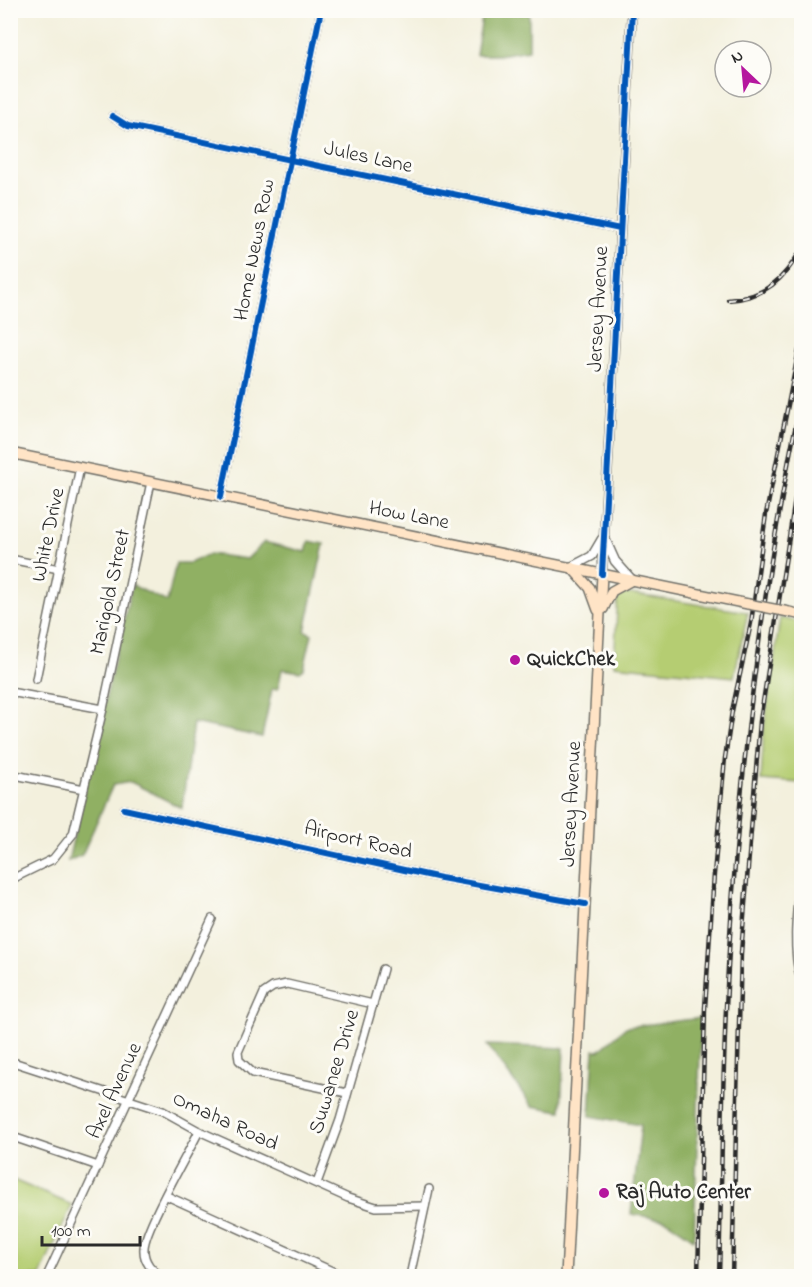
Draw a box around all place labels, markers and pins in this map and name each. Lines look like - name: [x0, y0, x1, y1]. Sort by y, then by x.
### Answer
- place label: QuickChek: [527, 645, 616, 675]
- marker: QuickChek: [508, 653, 522, 667]
- place label: Raj Auto Center: [616, 1178, 751, 1208]
- marker: Raj Auto Center: [597, 1186, 611, 1200]

